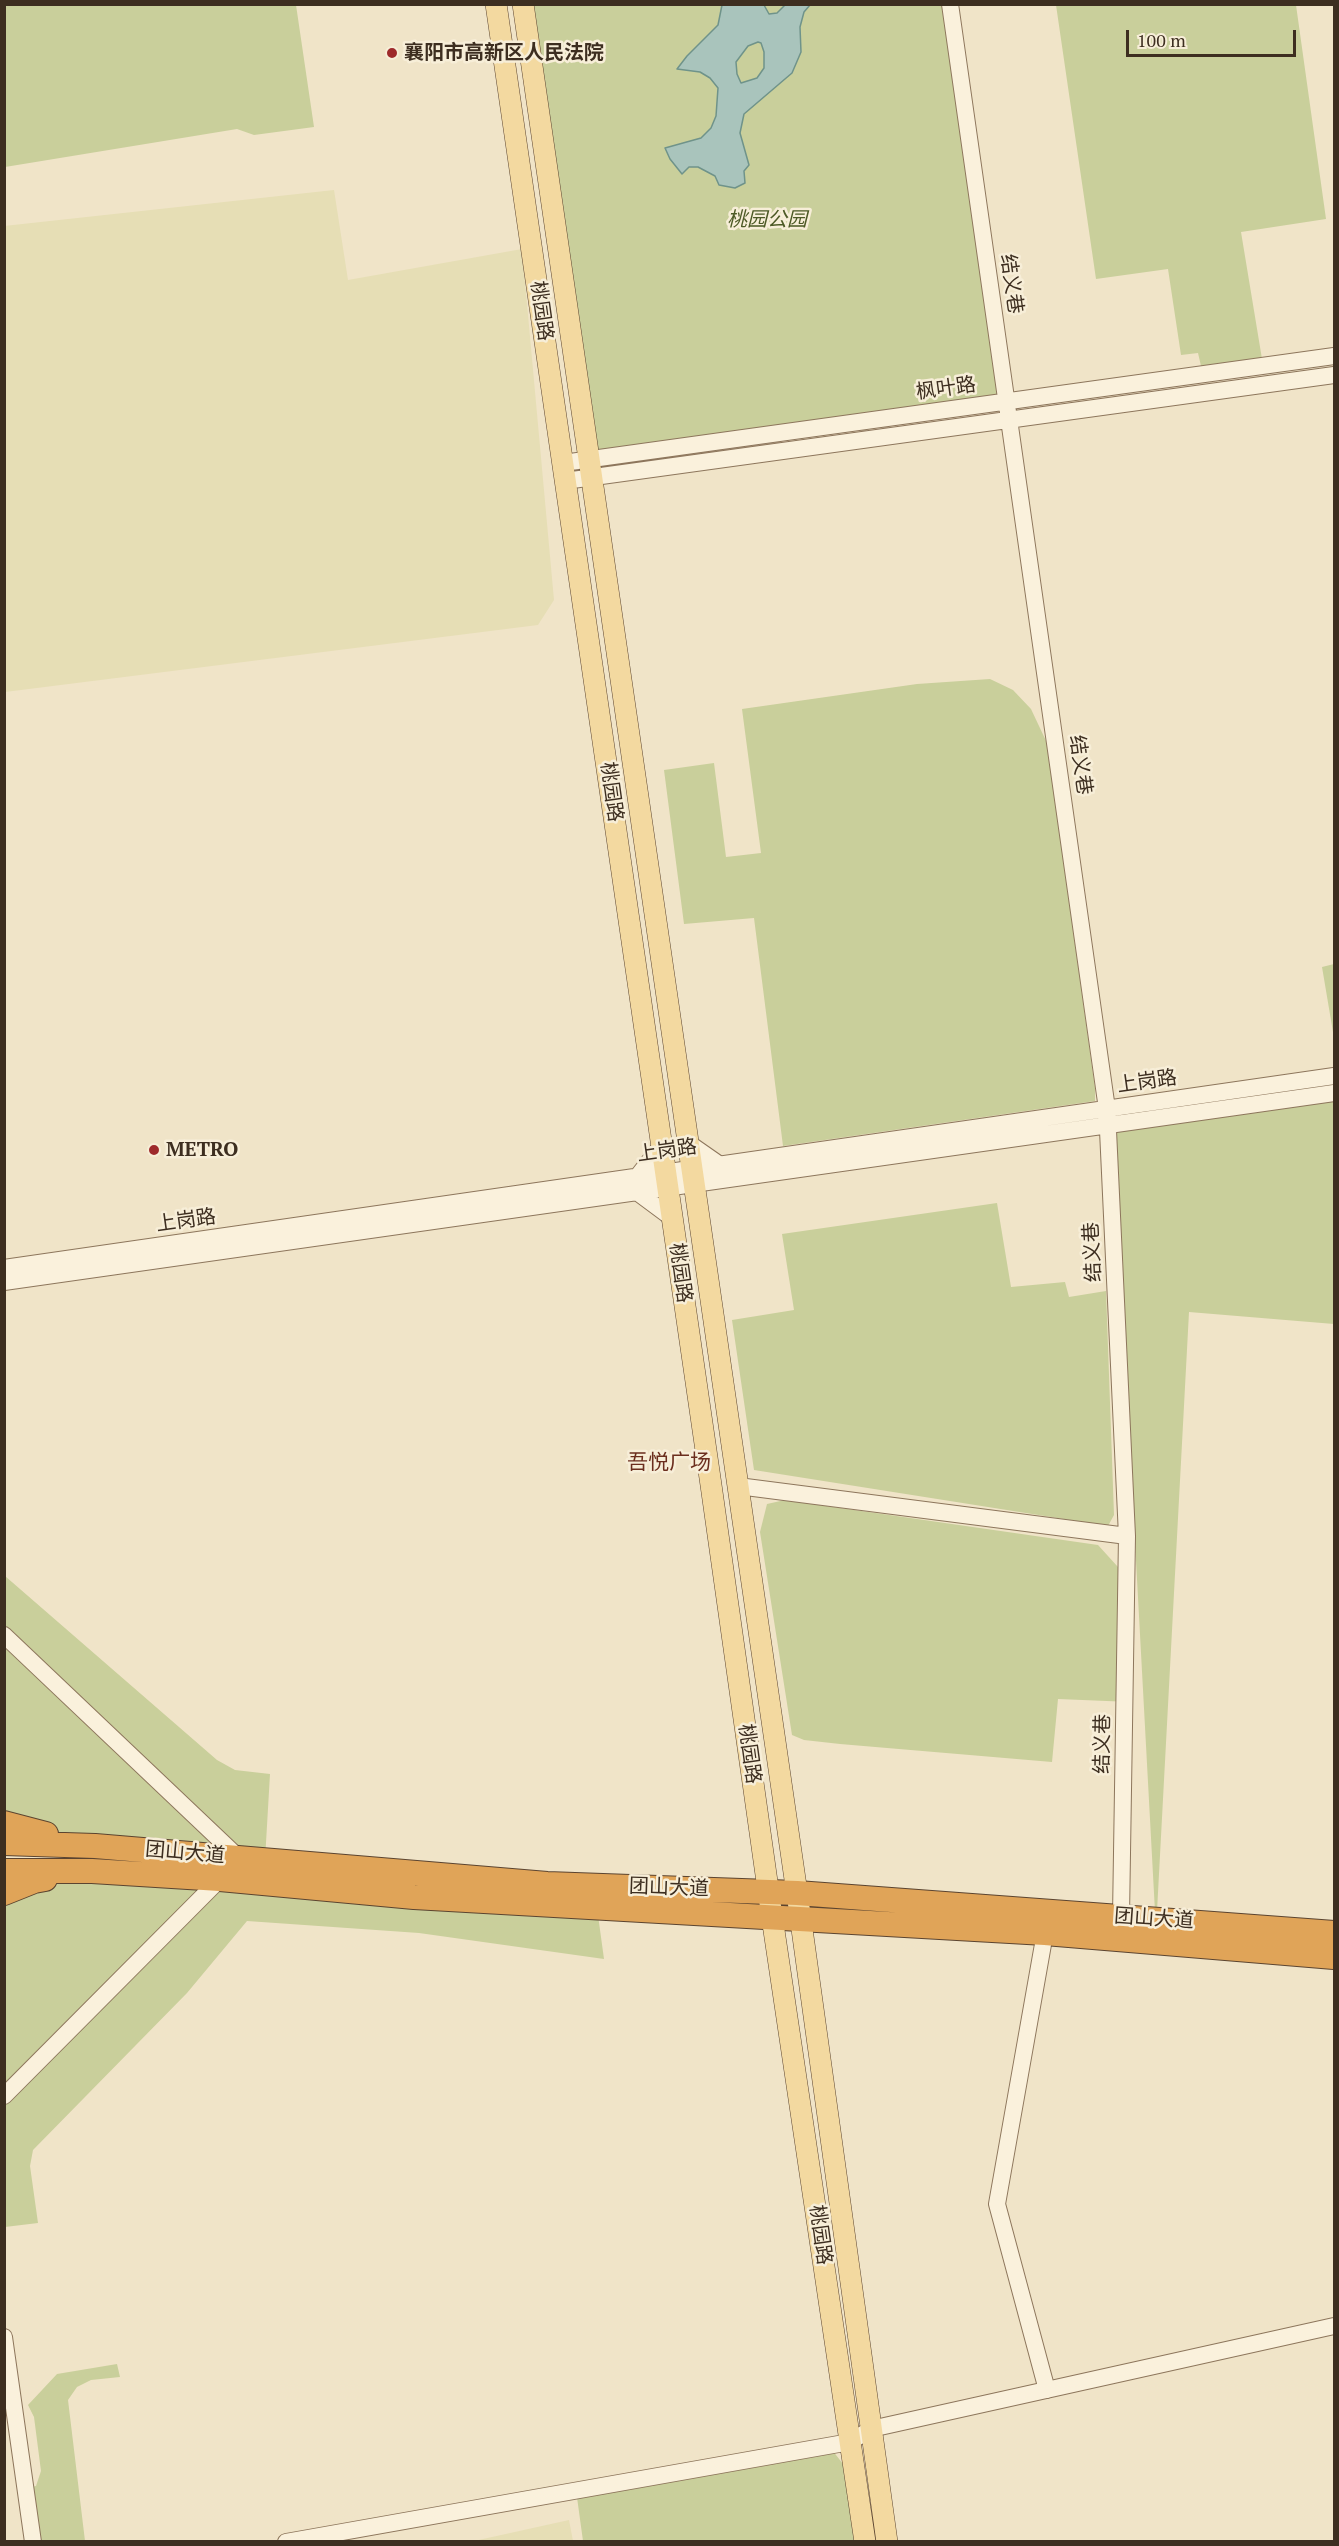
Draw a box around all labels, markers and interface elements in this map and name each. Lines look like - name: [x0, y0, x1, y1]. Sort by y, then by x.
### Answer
- scale bar: [1129, 18, 1298, 56]
- text: 100 m: [1137, 28, 1186, 52]
- place label: 襄阳市高新区人民法院: [404, 41, 604, 65]
- marker: 襄阳市高新区人民法院: [385, 46, 399, 60]
- park label: 桃园公园: [727, 208, 807, 232]
- street label: 结义巷: [995, 253, 1027, 315]
- street label: 桃园路: [525, 280, 557, 342]
- street label: 枫叶路: [915, 373, 977, 405]
- street label: 结义巷: [1064, 734, 1096, 796]
- street label: 桃园路: [595, 761, 627, 823]
- street label: 上岗路: [1116, 1066, 1178, 1098]
- street label: 上岗路: [636, 1135, 698, 1167]
- place label: METRO: [166, 1138, 238, 1162]
- marker: METRO: [147, 1143, 161, 1157]
- street label: 上岗路: [155, 1205, 217, 1237]
- street label: 结义巷: [1079, 1221, 1107, 1283]
- street label: 桃园路: [664, 1242, 696, 1304]
- district label: 吾悦广场: [627, 1450, 711, 1476]
- street label: 结义巷: [1090, 1714, 1116, 1774]
- street label: 桃园路: [733, 1723, 765, 1785]
- street label: 团山大道: [144, 1838, 226, 1868]
- street label: 团山大道: [629, 1875, 709, 1901]
- street label: 团山大道: [1113, 1904, 1195, 1934]
- street label: 桃园路: [804, 2204, 836, 2266]

